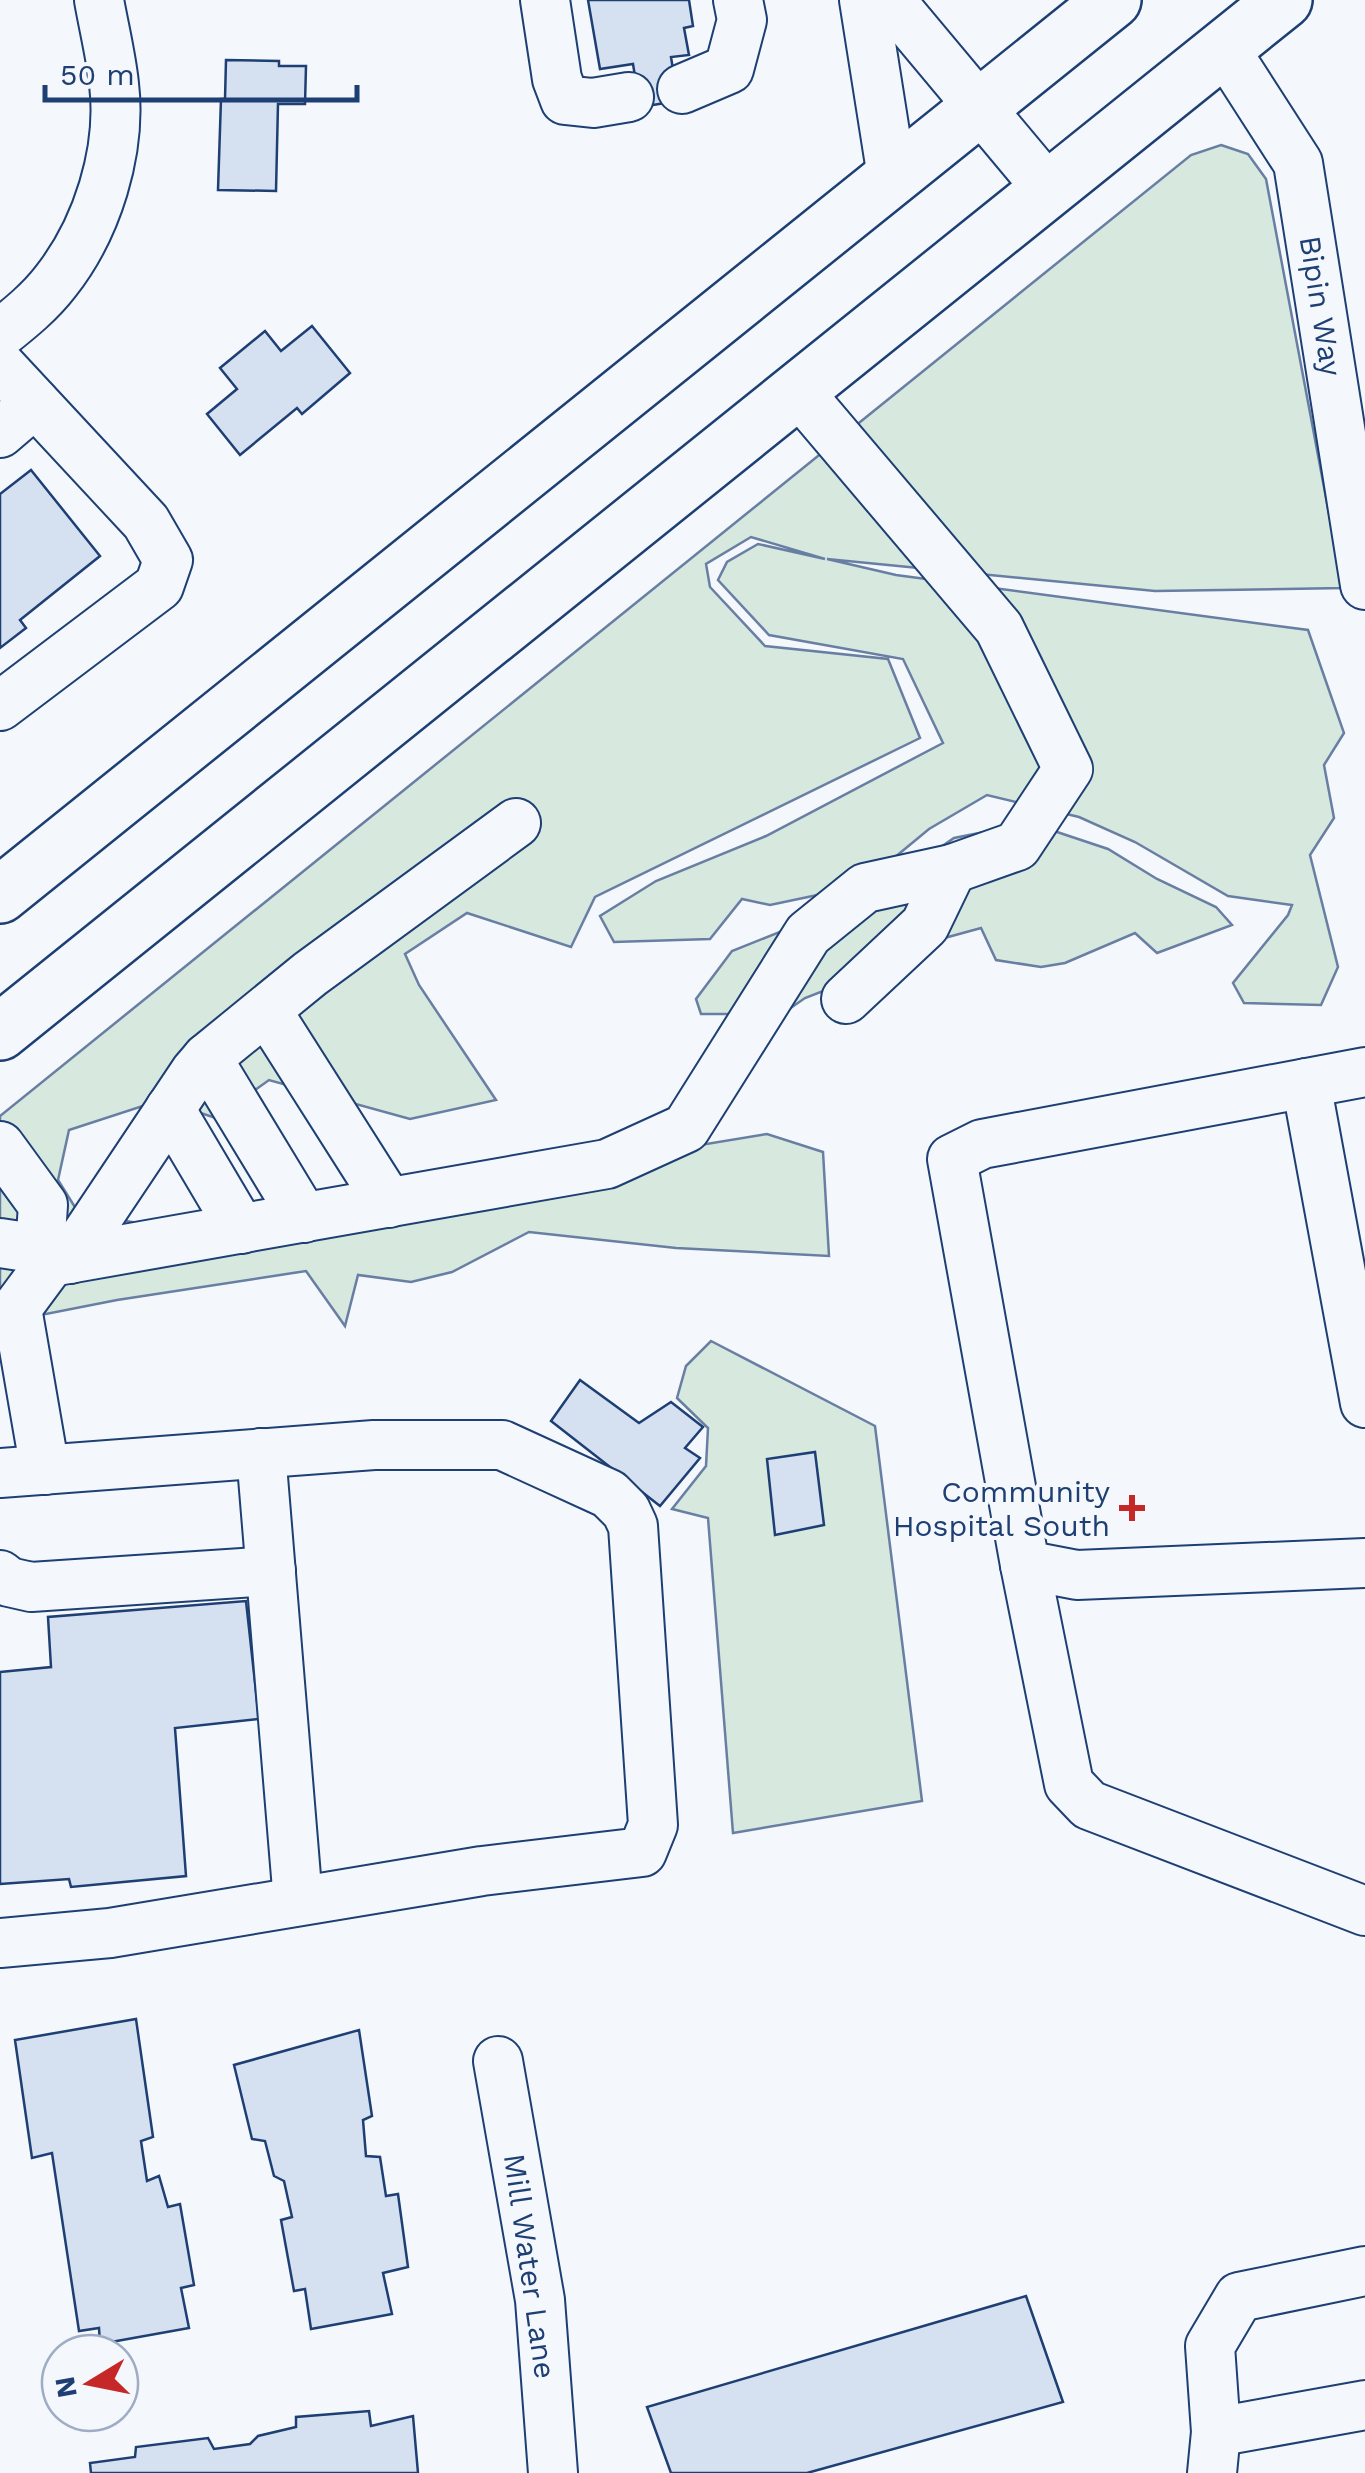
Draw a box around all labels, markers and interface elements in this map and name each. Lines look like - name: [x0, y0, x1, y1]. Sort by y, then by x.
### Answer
- scale bar: [45, 40, 358, 102]
- text: 50 m: [60, 57, 135, 92]
- street label: Bipin Way: [1293, 233, 1349, 379]
- place label: Community Hospital South: [893, 1474, 1111, 1543]
- marker: Community Hospital South: [1119, 1495, 1145, 1521]
- street label: Mill Water Lane: [497, 2151, 563, 2381]
- north arrow: [40, 2333, 140, 2433]
- text: N: [48, 2374, 84, 2400]

